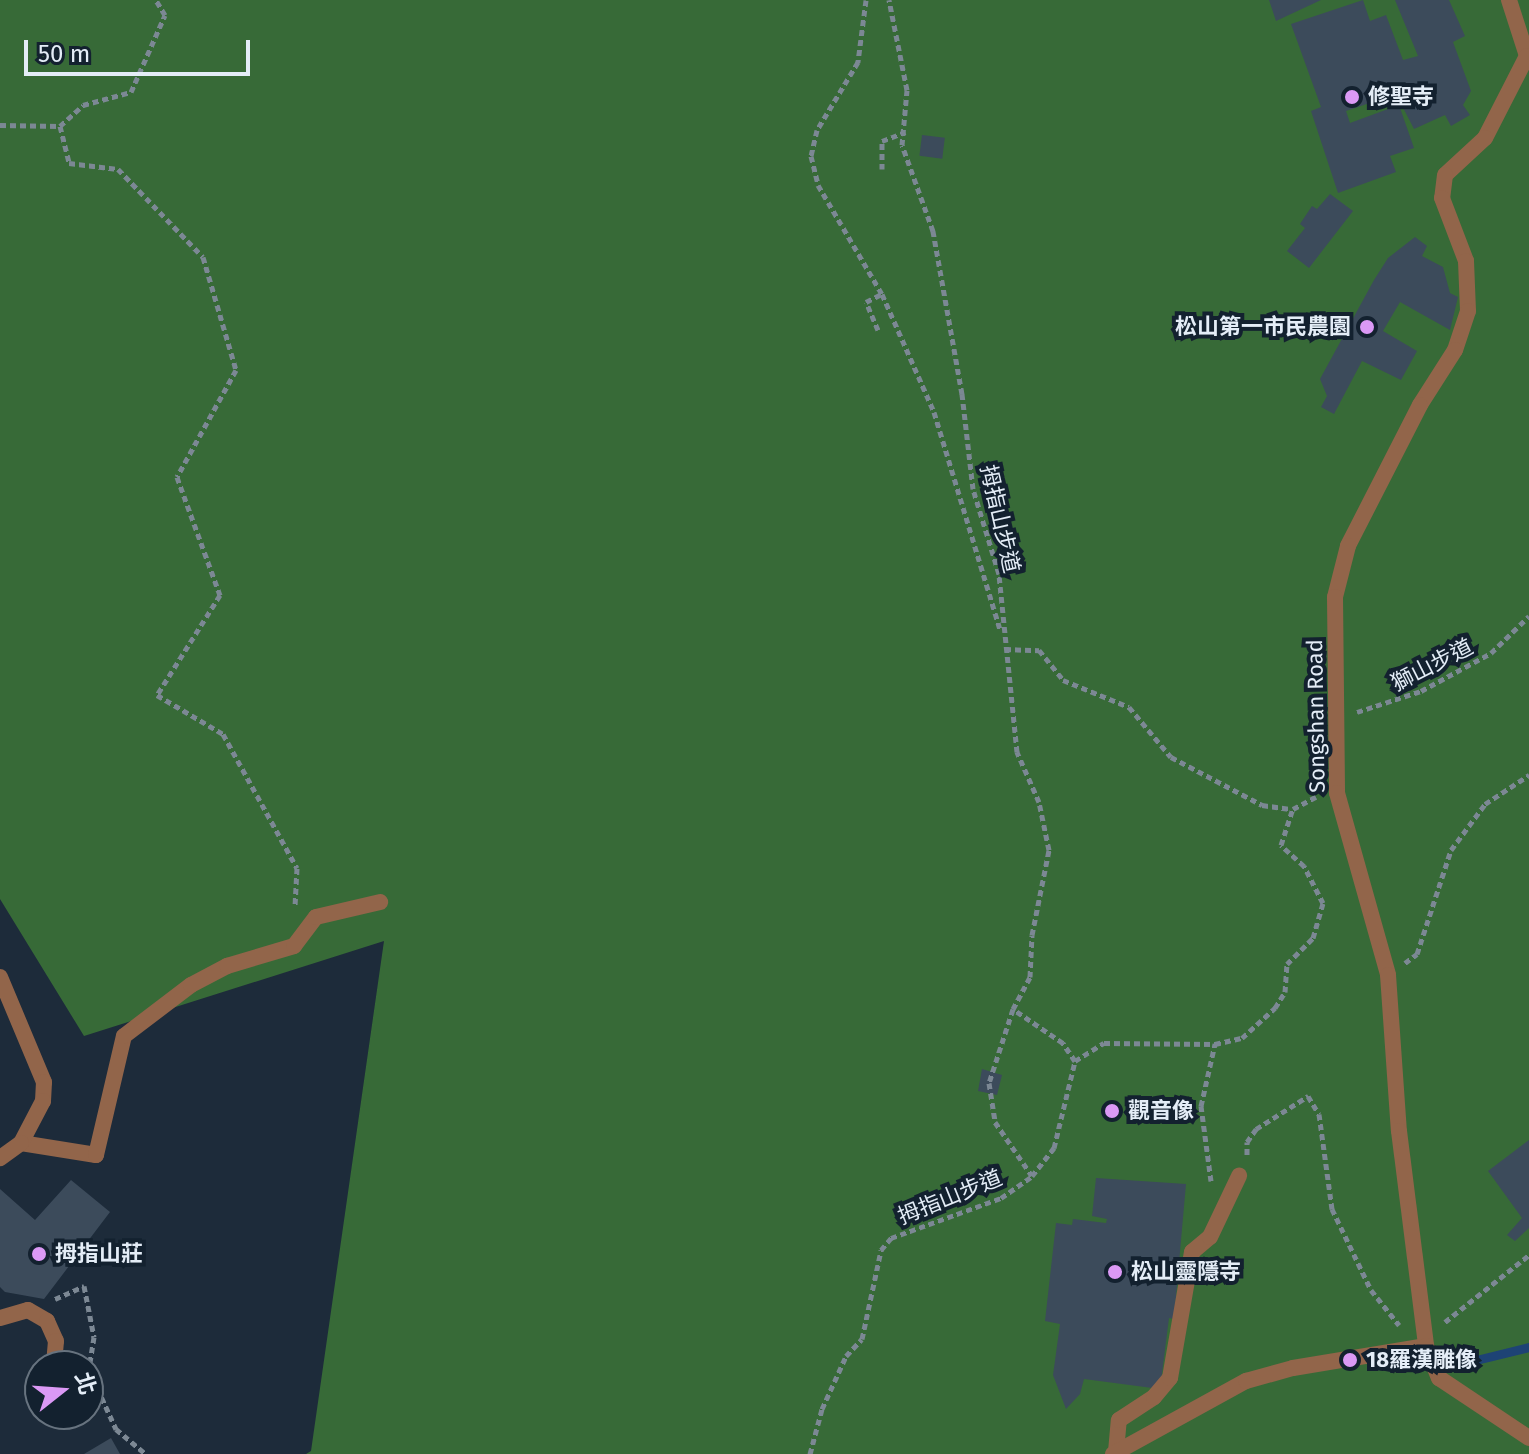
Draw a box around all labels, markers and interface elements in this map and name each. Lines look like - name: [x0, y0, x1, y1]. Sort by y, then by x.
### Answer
- scale bar: [28, 24, 254, 74]
- text: 50 m: [38, 40, 90, 68]
- place label: 修聖寺: [1368, 84, 1434, 110]
- marker: 修聖寺: [1343, 88, 1361, 106]
- place label: 松山第一市民農園: [1175, 314, 1351, 340]
- marker: 松山第一市民農園: [1358, 318, 1376, 336]
- street label: 拇指山步道: [975, 462, 1025, 576]
- street label: 獅山步道: [1387, 633, 1477, 697]
- street label: Songshan Road: [1301, 639, 1331, 793]
- place label: 觀音像: [1128, 1098, 1194, 1124]
- marker: 觀音像: [1103, 1102, 1121, 1120]
- street label: 拇指山步道: [894, 1164, 1006, 1230]
- place label: 拇指山莊: [55, 1241, 143, 1267]
- marker: 拇指山莊: [30, 1245, 48, 1263]
- place label: 松山靈隱寺: [1131, 1259, 1241, 1285]
- marker: 松山靈隱寺: [1106, 1263, 1124, 1281]
- place label: 18羅漢雕像: [1366, 1347, 1477, 1373]
- north arrow: [24, 1350, 104, 1430]
- marker: 18羅漢雕像: [1341, 1351, 1359, 1369]
- text: 北: [69, 1369, 102, 1398]

